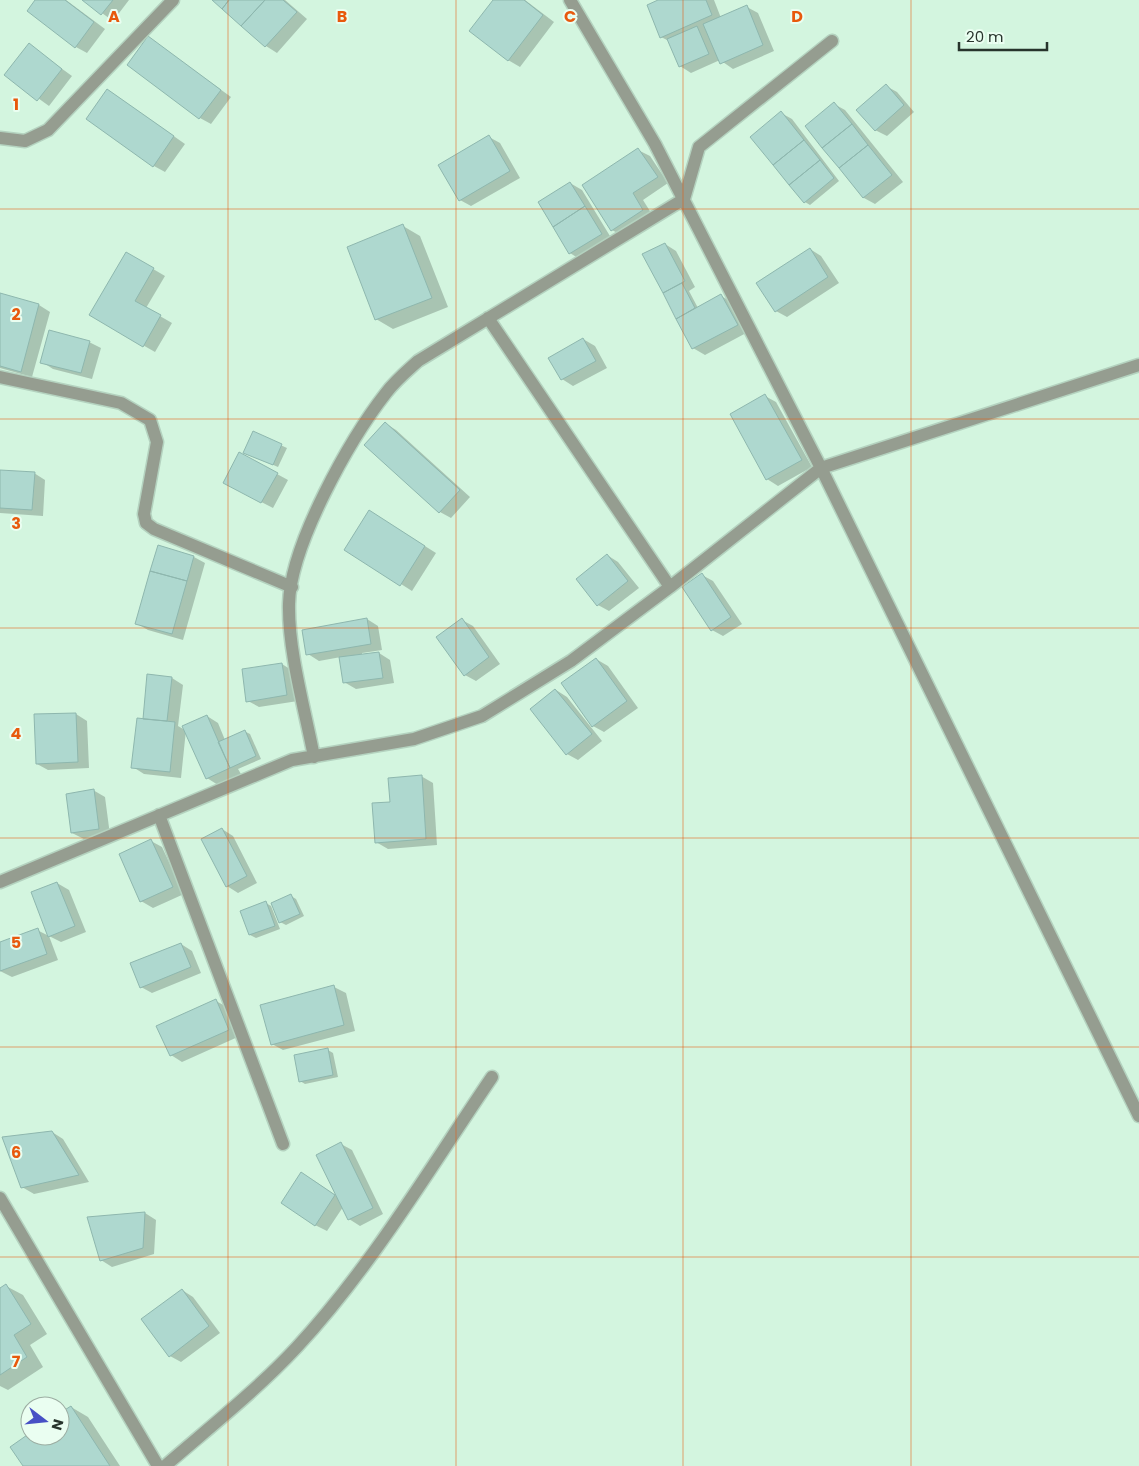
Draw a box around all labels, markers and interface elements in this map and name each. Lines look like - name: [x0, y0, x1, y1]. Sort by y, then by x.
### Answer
- text: A: [108, 5, 120, 28]
- text: B: [337, 5, 347, 28]
- text: C: [564, 5, 576, 28]
- text: D: [791, 5, 803, 28]
- scale bar: [959, 20, 1046, 52]
- text: 20 m: [966, 26, 1004, 47]
- text: 1: [13, 93, 19, 116]
- text: 2: [11, 303, 21, 326]
- text: 3: [11, 512, 21, 535]
- text: 4: [11, 722, 22, 745]
- text: 5: [11, 931, 21, 954]
- text: 6: [11, 1141, 21, 1164]
- text: 7: [12, 1350, 21, 1373]
- north arrow: [20, 1396, 70, 1446]
- text: N: [46, 1417, 69, 1432]

